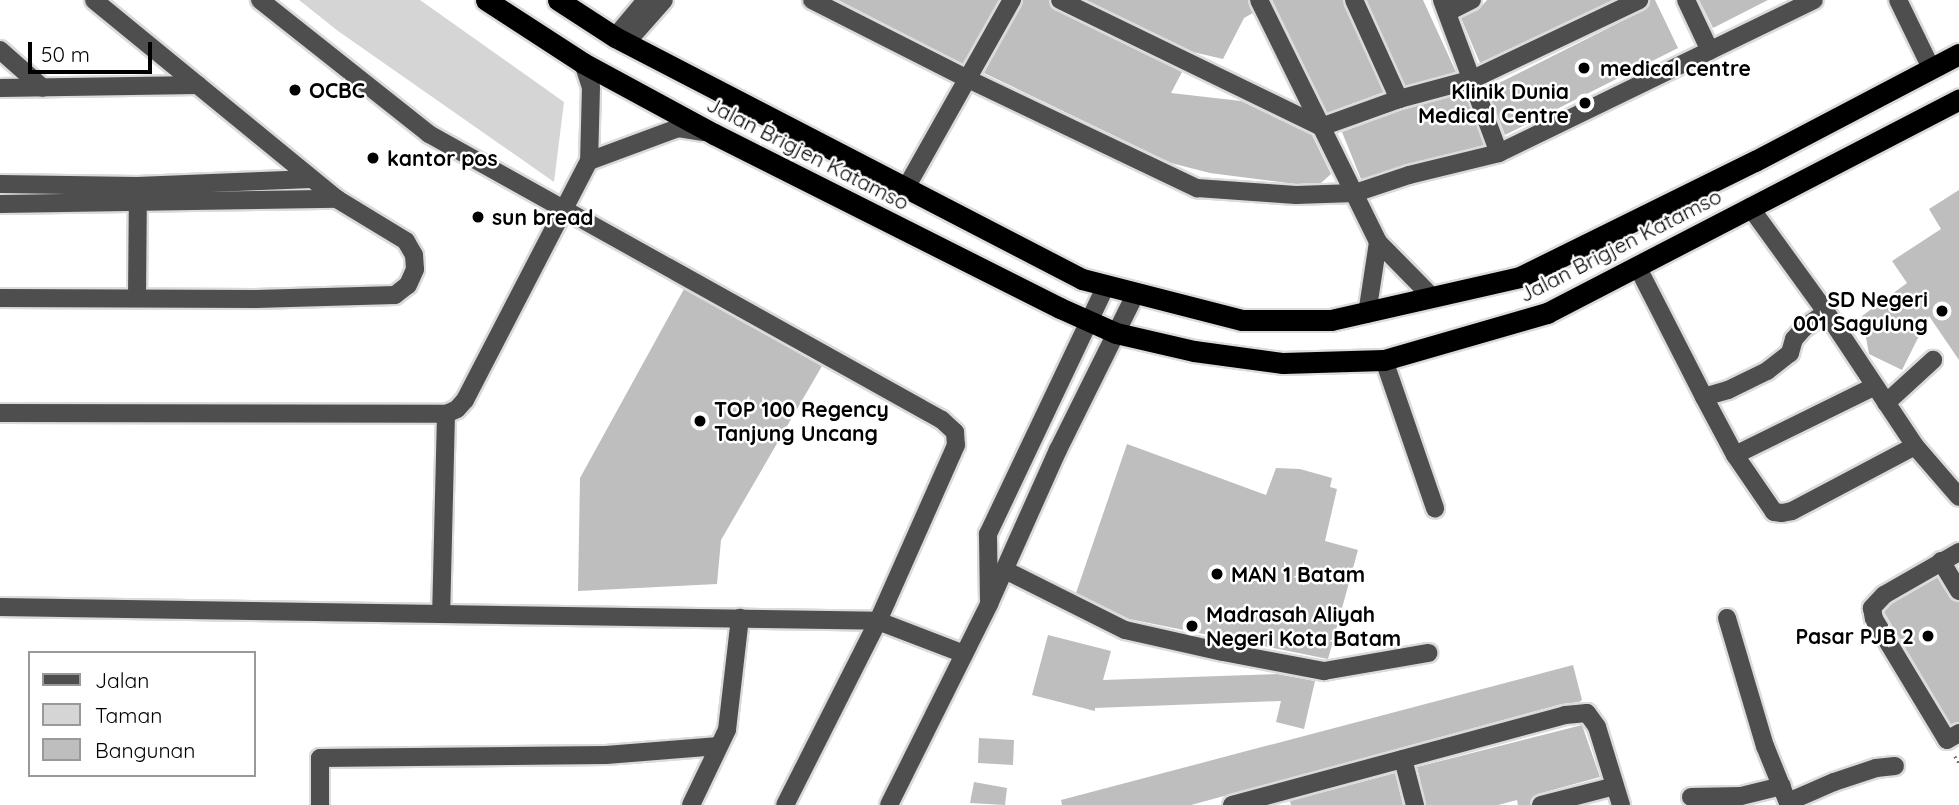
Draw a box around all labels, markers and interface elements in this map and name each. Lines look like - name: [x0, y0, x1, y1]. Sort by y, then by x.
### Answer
- scale bar: [32, 28, 156, 72]
- text: 50 m: [41, 41, 90, 67]
- place label: medical centre: [1600, 55, 1751, 81]
- marker: medical centre: [1574, 58, 1594, 78]
- place label: OCBC: [309, 77, 365, 103]
- place label: Klinik Dunia Medical Centre: [1418, 78, 1569, 128]
- marker: OCBC: [287, 82, 303, 98]
- street label: Jalan Brigjen Katamso: [703, 91, 913, 215]
- marker: Klinik Dunia Medical Centre: [1575, 93, 1595, 113]
- place label: kantor pos: [387, 145, 498, 171]
- marker: kantor pos: [365, 150, 381, 166]
- street label: Jalan Brigjen Katamso: [1515, 183, 1725, 307]
- place label: sun bread: [492, 204, 594, 230]
- marker: sun bread: [470, 209, 486, 225]
- place label: SD Negeri 001 Sagulung: [1793, 286, 1928, 336]
- marker: SD Negeri 001 Sagulung: [1934, 303, 1950, 319]
- place label: TOP 100 Regency Tanjung Uncang: [714, 396, 889, 446]
- marker: TOP 100 Regency Tanjung Uncang: [692, 413, 708, 429]
- place label: MAN 1 Batam: [1231, 561, 1365, 587]
- marker: MAN 1 Batam: [1209, 566, 1225, 582]
- place label: Madrasah Aliyah Negeri Kota Batam: [1206, 601, 1401, 651]
- marker: Madrasah Aliyah Negeri Kota Batam: [1184, 618, 1200, 634]
- place label: Pasar PJB 2: [1796, 623, 1914, 649]
- marker: Pasar PJB 2: [1920, 628, 1936, 644]
- legend: [28, 651, 256, 777]
- text: Jalan: [95, 667, 149, 693]
- text: Taman: [95, 702, 162, 728]
- text: Bangunan: [95, 737, 195, 763]

